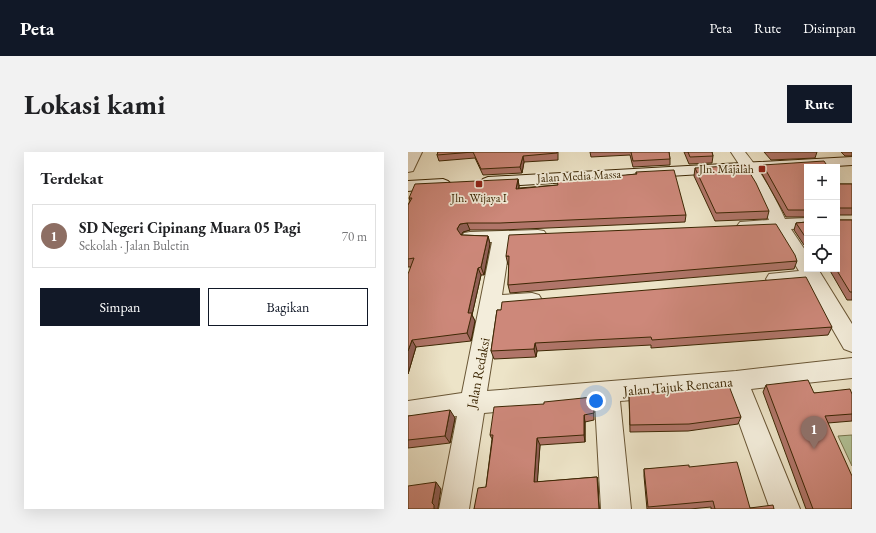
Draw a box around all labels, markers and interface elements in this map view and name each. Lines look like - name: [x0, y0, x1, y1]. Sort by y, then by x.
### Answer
- text: Peta: [20, 16, 54, 41]
- text: Peta: [710, 19, 732, 37]
- text: Rute: [754, 19, 781, 37]
- text: Disimpan: [803, 19, 856, 37]
- button: Rute: [787, 85, 852, 123]
- text: Lokasi kami: [24, 86, 165, 122]
- place label: Jln. Majalah: [698, 161, 754, 177]
- marker: Jln. Majalah: [757, 164, 767, 174]
- map controls: [804, 164, 840, 272]
- button: +: [804, 164, 840, 200]
- street label: Jalan Media Massa: [535, 166, 622, 186]
- text: Terdekat: [40, 167, 103, 189]
- marker: Jln. Wijaya I: [474, 179, 484, 189]
- place label: Jln. Wijaya I: [450, 190, 507, 206]
- button: −: [804, 200, 840, 236]
- text: SD Negeri Cipinang Muara 05 Pagi: [79, 218, 301, 237]
- text: 1: [51, 228, 57, 245]
- text: 70 m: [342, 228, 367, 245]
- button: locate: [804, 236, 840, 272]
- text: Sekolah · Jalan Buletin: [79, 237, 189, 254]
- button: Simpan: [40, 288, 200, 326]
- button: Bagikan: [208, 288, 368, 326]
- street label: Jalan Redaksi: [462, 335, 494, 411]
- street label: Jalan Tajuk Rencana: [622, 372, 734, 400]
- your location: [586, 391, 606, 411]
- pin: 1: [801, 416, 827, 449]

